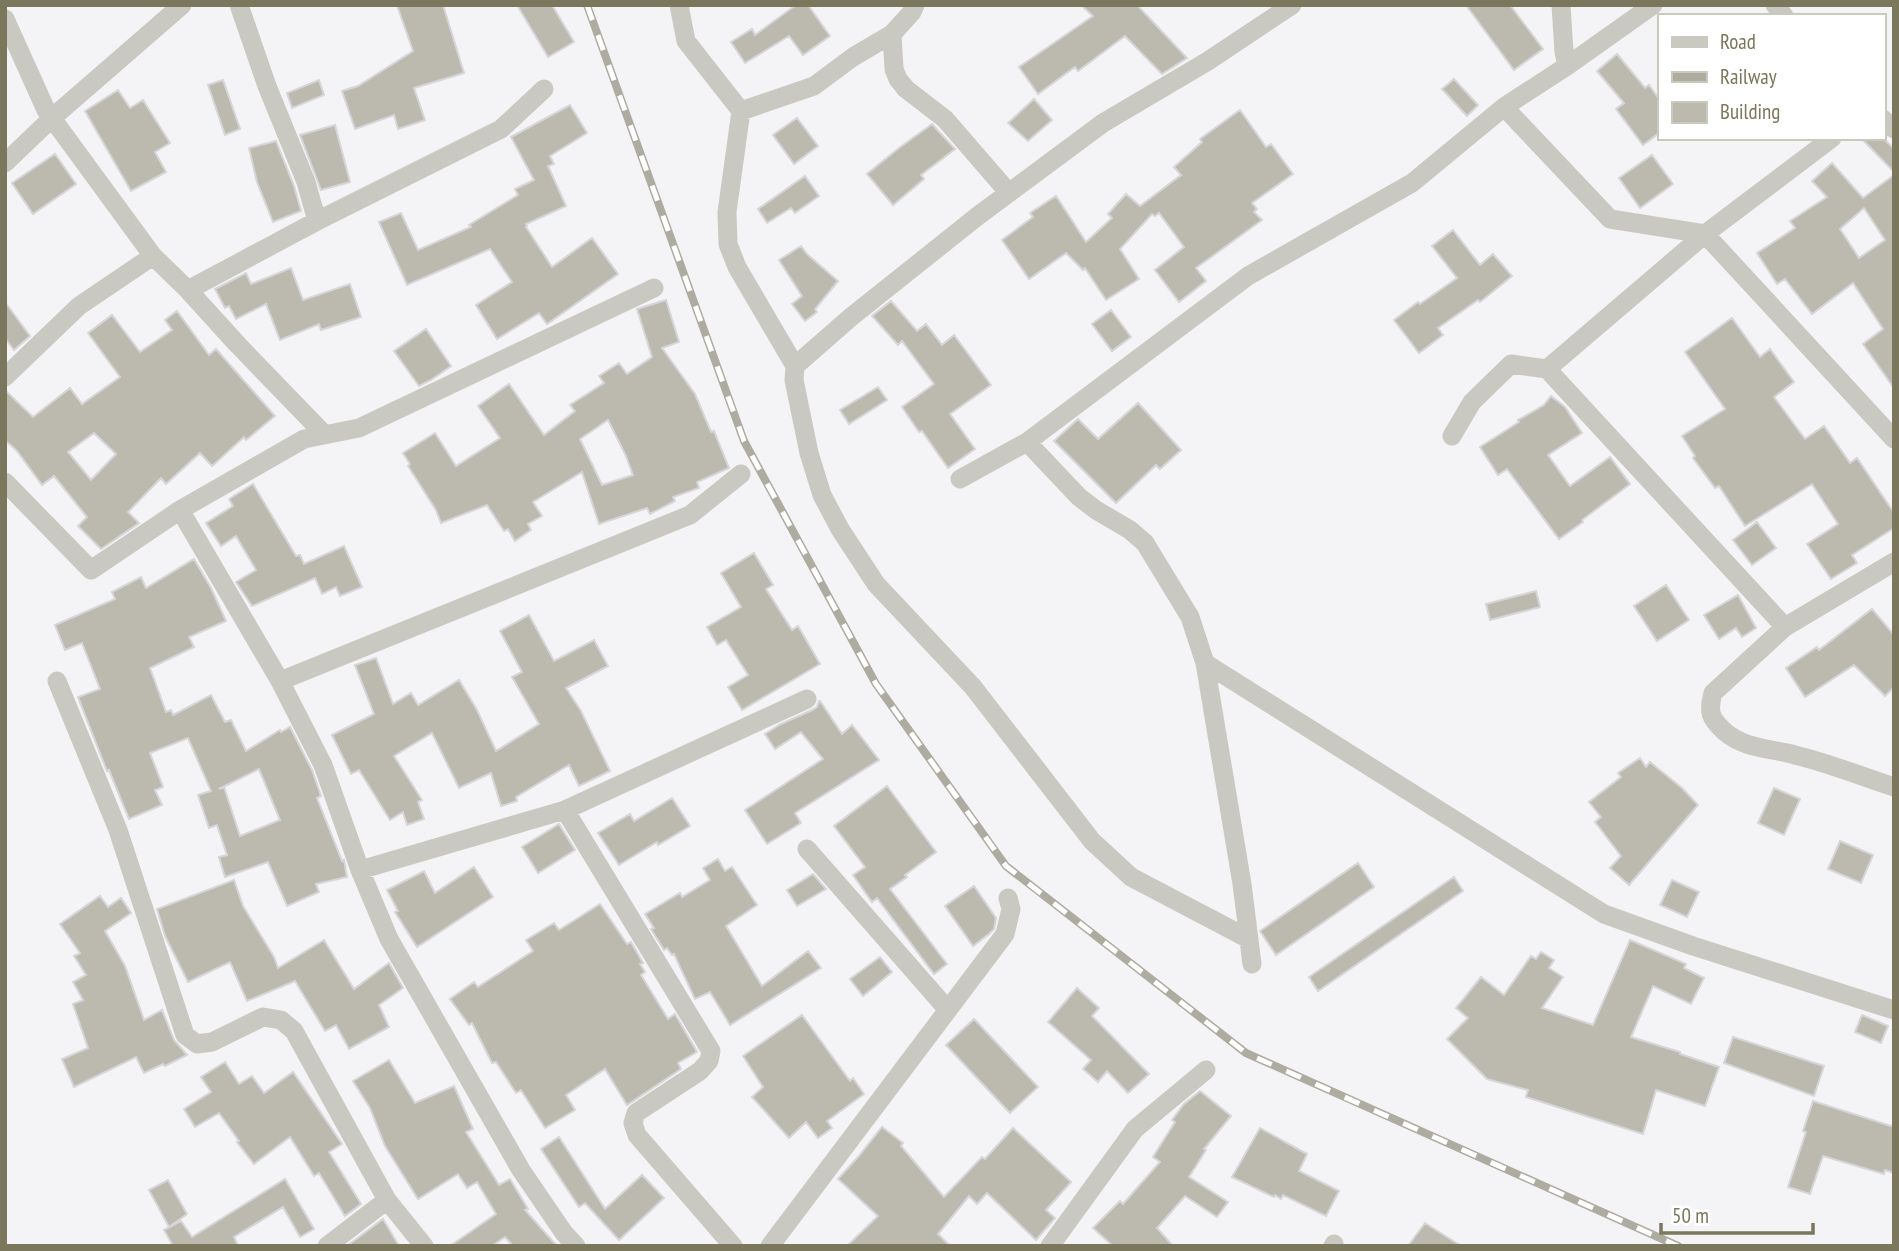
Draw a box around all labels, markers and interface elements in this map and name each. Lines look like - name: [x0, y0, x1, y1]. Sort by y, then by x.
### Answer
- legend: [1658, 14, 1885, 140]
- text: Road: [1720, 28, 1756, 55]
- text: Railway: [1720, 63, 1777, 90]
- text: Building: [1720, 98, 1780, 125]
- scale bar: [1661, 1192, 1813, 1236]
- text: 50 m: [1672, 1202, 1709, 1229]

